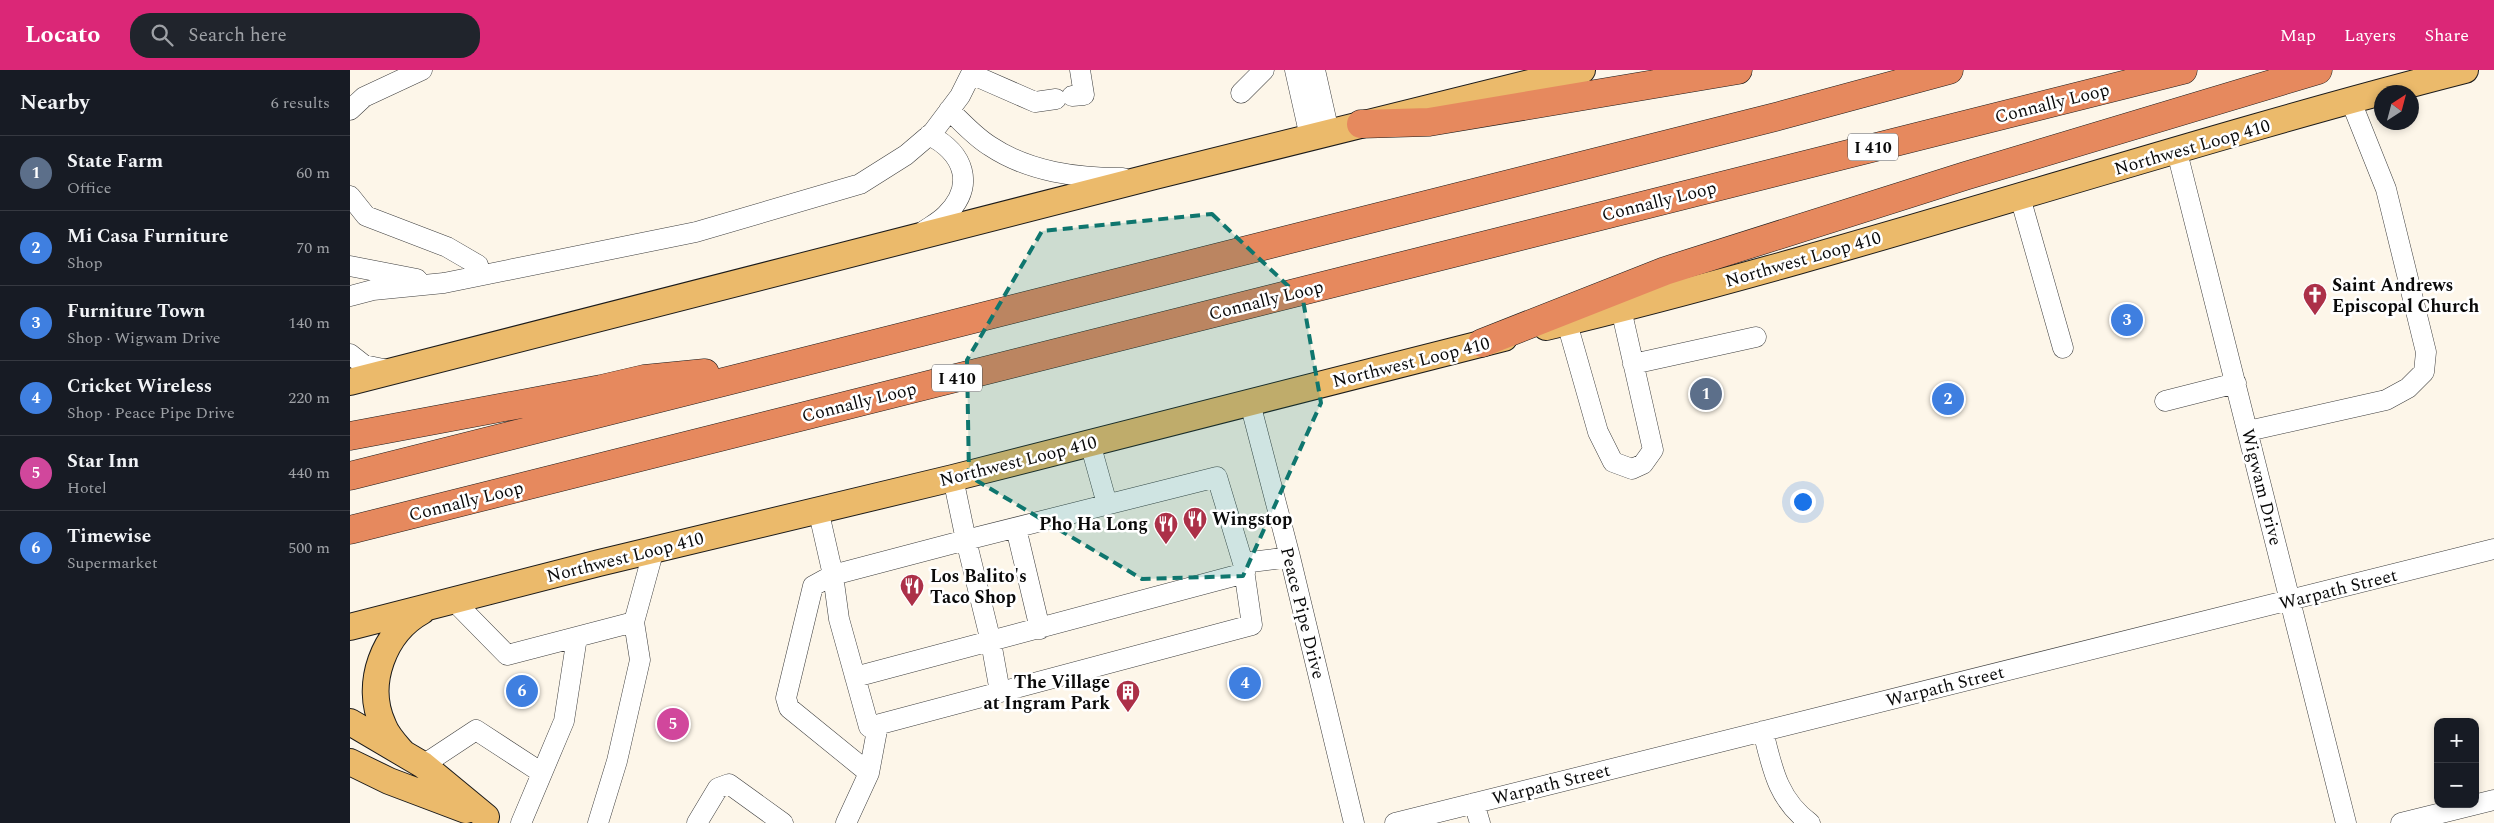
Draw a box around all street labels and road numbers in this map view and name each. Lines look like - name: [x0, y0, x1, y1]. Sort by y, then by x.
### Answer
- street label: Connally Loop: [1992, 76, 2112, 131]
- street label: Northwest Loop 410: [2111, 112, 2273, 183]
- road number: I 410: [1848, 134, 1898, 160]
- street label: Connally Loop: [1599, 174, 1719, 229]
- street label: Northwest Loop 410: [1722, 224, 1884, 295]
- street label: Connally Loop: [1206, 273, 1326, 328]
- street label: Northwest Loop 410: [1330, 330, 1493, 395]
- road number: I 410: [932, 364, 982, 392]
- street label: Connally Loop: [799, 375, 919, 430]
- street label: Wigwam Drive: [2234, 426, 2289, 548]
- street label: Northwest Loop 410: [937, 429, 1100, 494]
- street label: Connally Loop: [406, 474, 526, 529]
- street label: Northwest Loop 410: [544, 525, 707, 590]
- street label: Peace Pipe Drive: [1273, 544, 1332, 682]
- street label: Warpath Street: [2276, 562, 2400, 617]
- street label: Warpath Street: [1883, 659, 2007, 714]
- street label: Warpath Street: [1489, 757, 1613, 812]

